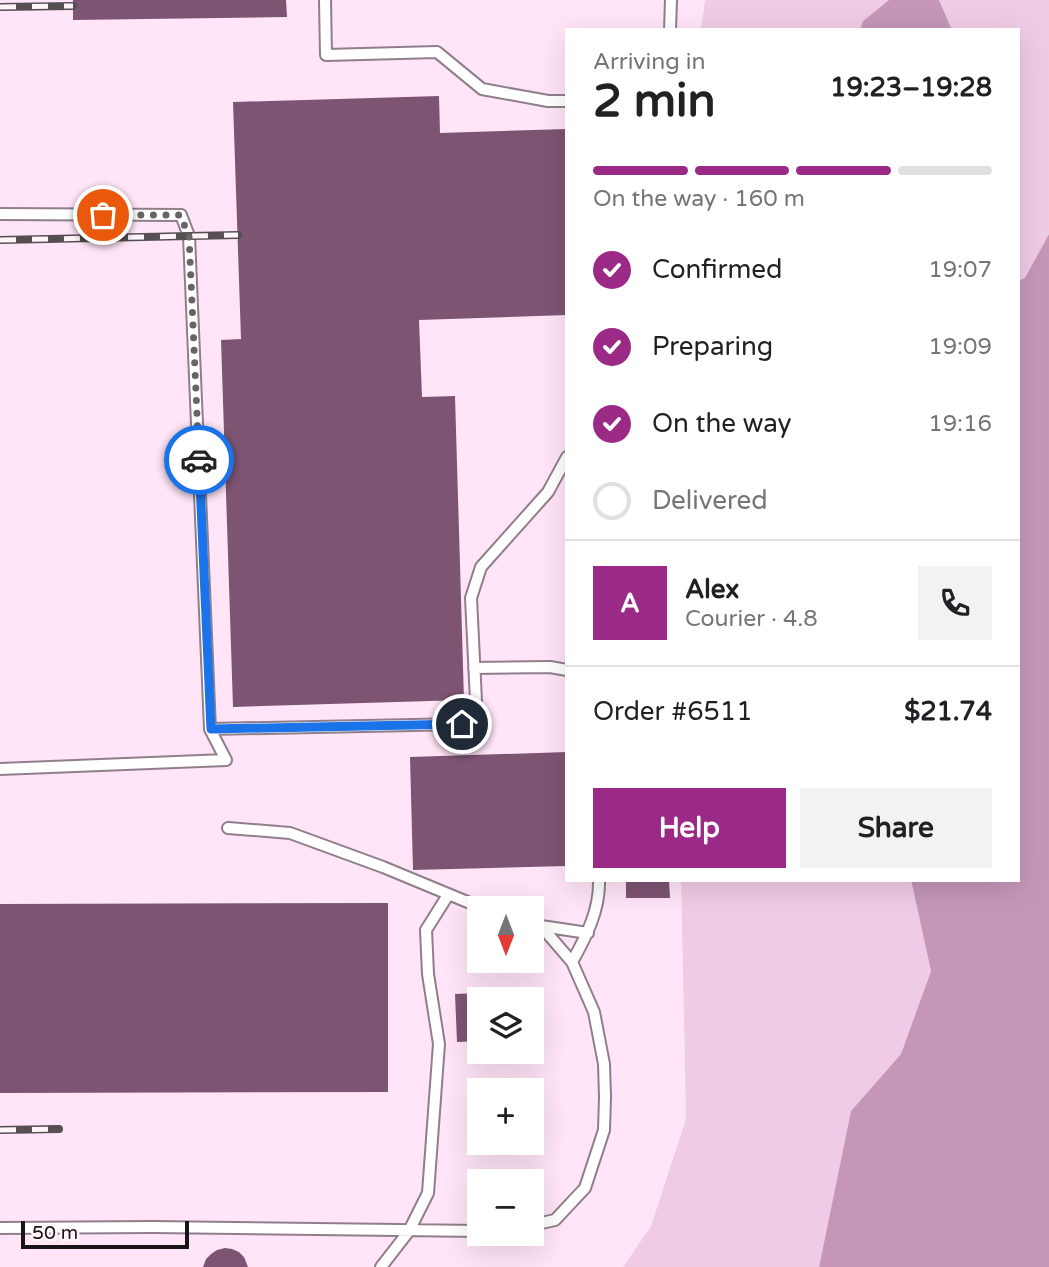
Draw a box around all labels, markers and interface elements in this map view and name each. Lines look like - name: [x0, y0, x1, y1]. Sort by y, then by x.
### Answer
- text: Arriving in: [593, 48, 706, 76]
- text: 19:23–19:28: [830, 72, 992, 103]
- text: 2 min: [593, 74, 716, 129]
- pin: [73, 185, 133, 245]
- text: On the way · 160 m: [593, 185, 805, 213]
- icon: bag: [84, 196, 122, 234]
- icon: check: [593, 251, 631, 289]
- text: Confirmed: [652, 254, 782, 285]
- text: 19:07: [928, 256, 992, 284]
- icon: check: [593, 328, 631, 366]
- text: Preparing: [652, 331, 773, 362]
- text: 19:09: [928, 333, 992, 361]
- icon: check: [593, 405, 631, 443]
- text: On the way: [652, 408, 792, 439]
- text: 19:16: [928, 410, 992, 438]
- courier: [164, 425, 234, 495]
- icon: car: [180, 441, 218, 479]
- text: Delivered: [652, 485, 768, 516]
- button: phone: [918, 566, 992, 640]
- text: Alex: [685, 574, 739, 605]
- text: A: [620, 588, 640, 619]
- text: Courier · 4.8: [685, 605, 818, 633]
- pin: [432, 694, 492, 754]
- text: Order #6511: [593, 696, 753, 727]
- text: $21.74: [904, 696, 992, 727]
- icon: home: [443, 705, 481, 743]
- button: Help: [593, 788, 786, 868]
- button: Share: [800, 788, 992, 868]
- north arrow: [467, 896, 544, 973]
- map controls: [467, 896, 544, 1246]
- button: layers: [467, 987, 544, 1064]
- button: +: [467, 1078, 544, 1155]
- button: −: [467, 1169, 544, 1246]
- scale bar: [21, 1218, 189, 1250]
- text: 50 m: [32, 1222, 78, 1244]

